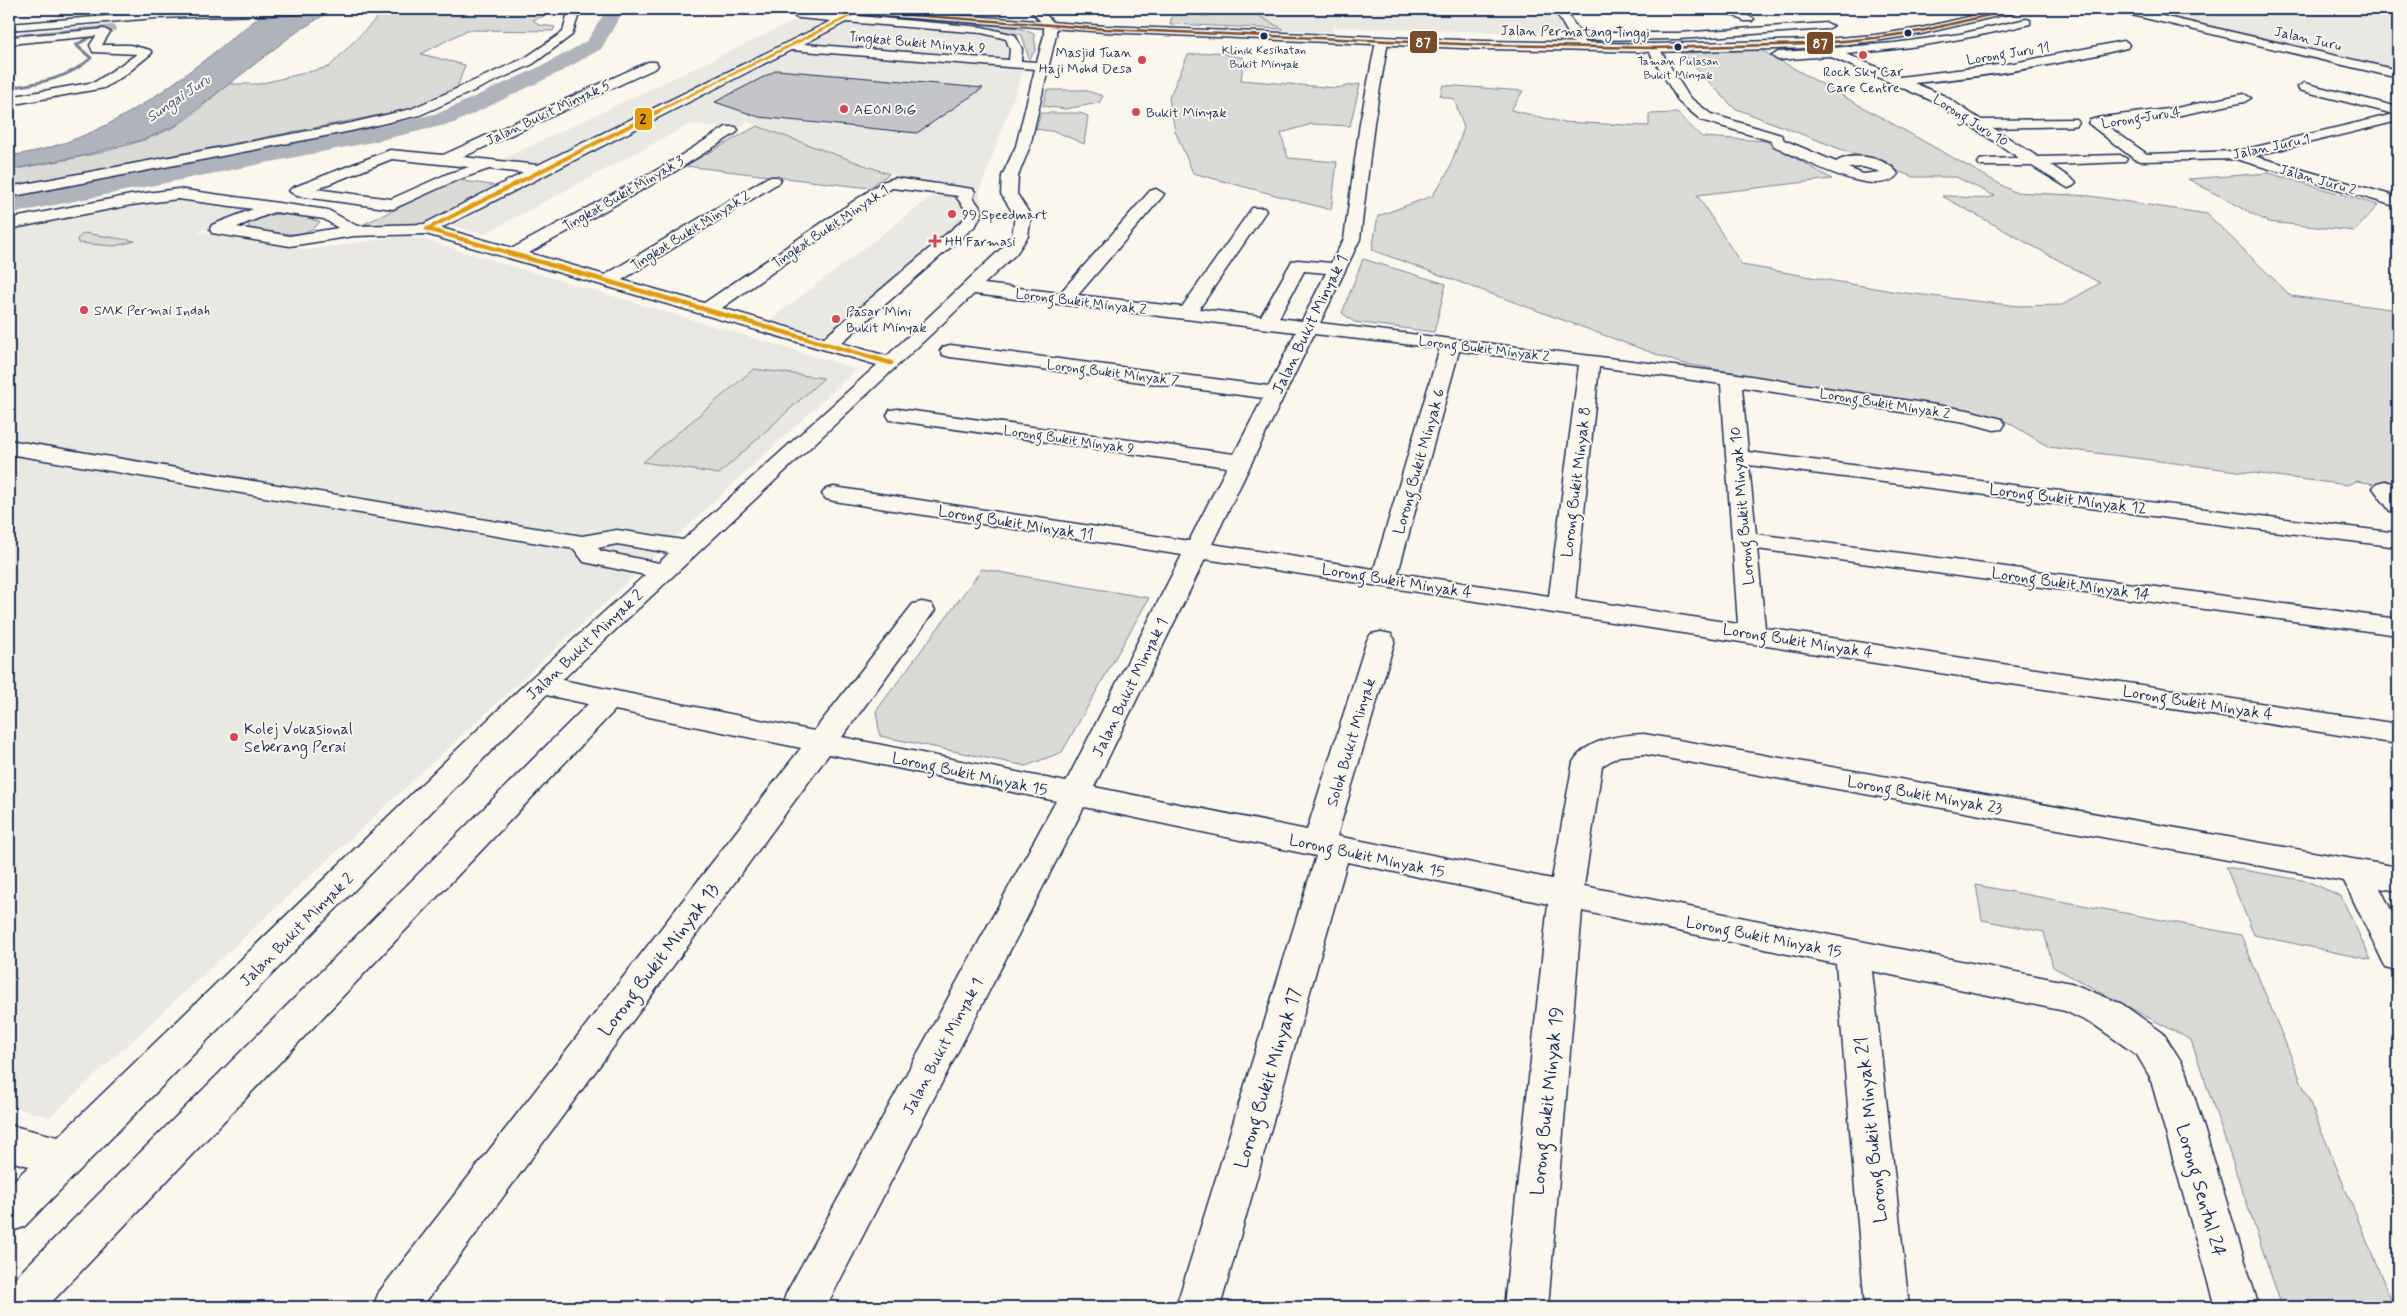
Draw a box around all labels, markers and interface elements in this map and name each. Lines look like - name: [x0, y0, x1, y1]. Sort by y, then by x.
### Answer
- street label: Jalan Permatang Tinggi: [1500, 22, 1650, 43]
- street label: Jalan Juru: [2272, 22, 2343, 55]
- street label: Tingkat Bukit Minyak 9: [848, 28, 986, 59]
- unlabelled marker: [1903, 28, 1913, 38]
- line badge: 87: [1409, 30, 1438, 54]
- marker: Klinik Kesihatan Bukit Minyak: [1259, 31, 1269, 41]
- line badge: 87: [1806, 31, 1834, 55]
- text: 87: [1416, 34, 1430, 52]
- text: 87: [1813, 35, 1827, 53]
- street label: Lorong Juru 11: [1965, 39, 2051, 71]
- marker: Taman Pulasan Bukit Minyak: [1673, 42, 1683, 52]
- place label: Klinik Kesihatan Bukit Minyak: [1222, 43, 1306, 73]
- place label: Masjid Tuan Haji Mohd Desa: [1039, 44, 1132, 78]
- marker: Rock Sky Car Care Centre: [1857, 49, 1869, 61]
- marker: Masjid Tuan Haji Mohd Desa: [1136, 54, 1148, 66]
- place label: Taman Pulasan Bukit Minyak: [1638, 54, 1718, 84]
- place label: Rock Sky Car Care Centre: [1823, 63, 1903, 97]
- water label: Sungai Juru: [143, 70, 216, 128]
- street label: Jalan Bukit Minyak 5: [483, 76, 614, 150]
- street label: Lorong Juru 10: [1928, 90, 2012, 153]
- place label: AEON BiG: [854, 101, 916, 119]
- marker: AEON BiG: [838, 103, 850, 115]
- street label: Lorong Juru 4: [2100, 103, 2182, 135]
- place label: Bukit Minyak: [1146, 104, 1227, 122]
- marker: Bukit Minyak: [1130, 106, 1142, 118]
- line badge: 2: [634, 107, 653, 131]
- text: 2: [640, 110, 647, 128]
- street label: Jalan Juru 1: [2231, 130, 2312, 164]
- street label: Tingkat Bukit Minyak 3: [560, 152, 688, 237]
- street label: Jalan Juru 2: [2277, 160, 2358, 200]
- street label: Tingkat Bukit Minyak 1: [769, 181, 893, 273]
- street label: Tingkat Bukit Minyak 2: [628, 187, 754, 276]
- place label: 99 Speedmart: [962, 206, 1048, 224]
- marker: 99 Speedmart: [946, 208, 958, 220]
- place label: HH Farmasi: [945, 233, 1016, 251]
- marker: HH Farmasi: [929, 235, 941, 247]
- street label: Jalan Bukit Minyak 1: [1268, 252, 1353, 398]
- street label: Lorong Bukit Minyak 2: [1014, 285, 1148, 321]
- place label: SMK Permai Indah: [94, 302, 210, 320]
- place label: Pasar Mini Bukit Minyak: [846, 303, 927, 337]
- marker: SMK Permai Indah: [78, 304, 90, 316]
- marker: Pasar Mini Bukit Minyak: [830, 313, 842, 325]
- street label: Lorong Bukit Minyak 2: [1417, 332, 1551, 368]
- street label: Lorong Bukit Minyak 7: [1045, 356, 1181, 392]
- street label: Lorong Bukit Minyak 2: [1818, 385, 1951, 425]
- street label: Lorong Bukit Minyak 6: [1389, 386, 1451, 537]
- street label: Lorong Bukit Minyak 8: [1557, 406, 1597, 559]
- street label: Lorong Bukit Minyak 9: [1002, 422, 1136, 460]
- street label: Lorong Bukit Minyak 10: [1725, 426, 1761, 586]
- street label: Lorong Bukit Minyak 12: [1988, 479, 2148, 521]
- street label: Lorong Bukit Minyak 11: [936, 501, 1095, 547]
- street label: Lorong Bukit Minyak 4: [1320, 559, 1474, 605]
- street label: Lorong Bukit Minyak 14: [1990, 563, 2152, 607]
- street label: Jalan Bukit Minyak 2: [522, 585, 648, 705]
- street label: Jalan Bukit Minyak 1: [1088, 615, 1173, 761]
- street label: Lorong Bukit Minyak 4: [1721, 619, 1875, 665]
- street label: Solok Bukit Minyak: [1322, 676, 1381, 809]
- street label: Lorong Bukit Minyak 4: [2121, 681, 2275, 727]
- place label: Kolej Vokasional Seberang Perai: [244, 719, 353, 759]
- marker: Kolej Vokasional Seberang Perai: [228, 731, 240, 743]
- street label: Lorong Bukit Minyak 15: [890, 748, 1049, 802]
- street label: Lorong Bukit Minyak 23: [1845, 771, 2004, 821]
- street label: Lorong Bukit Minyak 15: [1287, 830, 1446, 884]
- street label: Jalan Bukit Minyak 2: [236, 868, 359, 992]
- street label: Lorong Bukit Minyak 13: [593, 878, 728, 1044]
- street label: Lorong Bukit Minyak 15: [1684, 912, 1844, 964]
- street label: Jalan Bukit Minyak 1: [898, 974, 988, 1119]
- street label: Lorong Bukit Minyak 17: [1229, 985, 1311, 1173]
- street label: Lorong Bukit Minyak 19: [1525, 1006, 1573, 1197]
- street label: Lorong Bukit Minyak 21: [1849, 1035, 1897, 1224]
- street label: Lorong Sentul 24: [2167, 1121, 2231, 1261]

